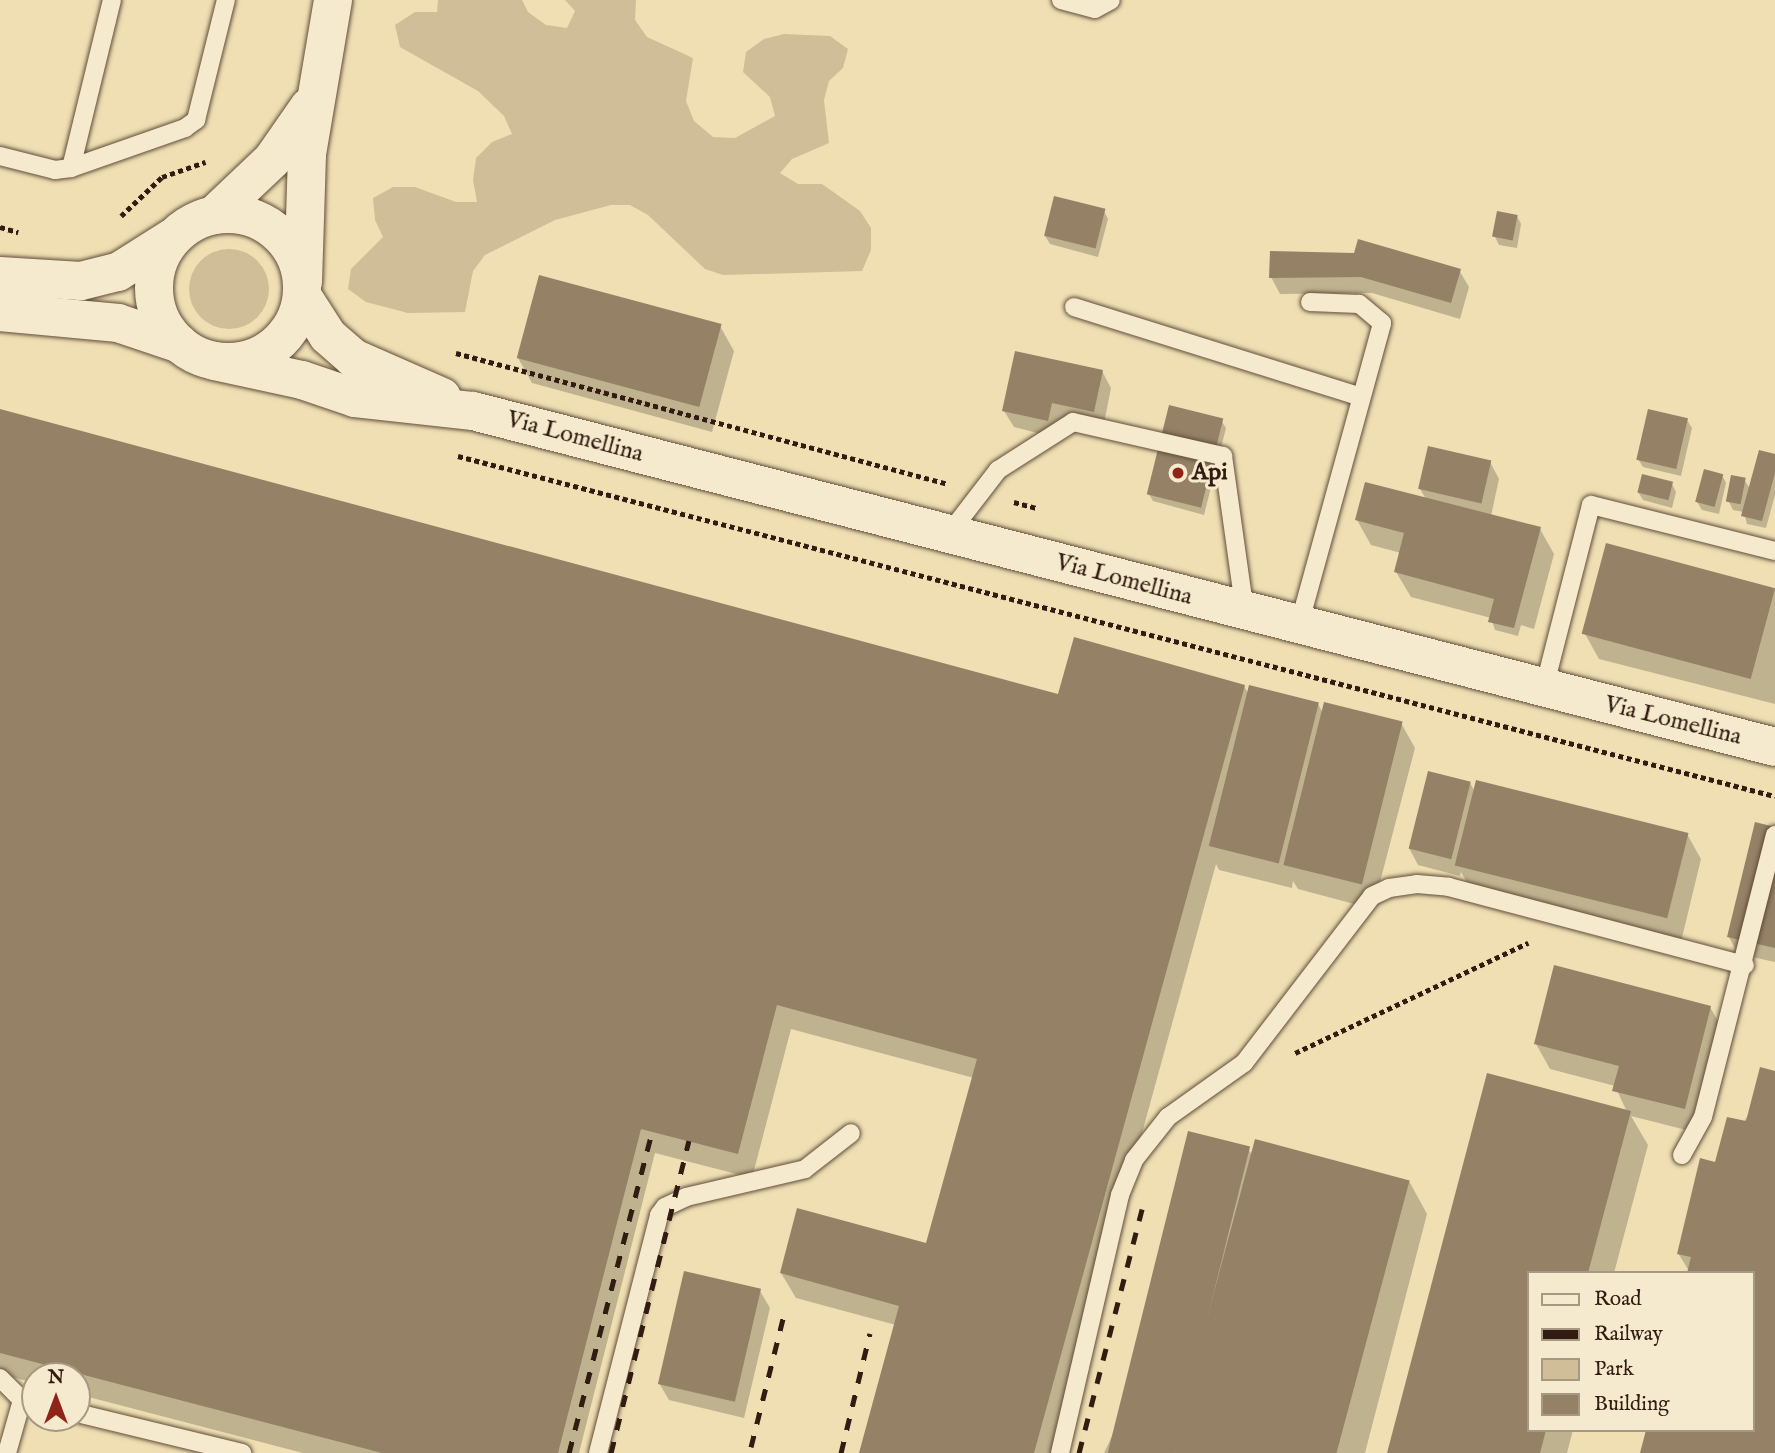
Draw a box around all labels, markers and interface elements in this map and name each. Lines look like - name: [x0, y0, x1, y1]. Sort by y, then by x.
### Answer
- street label: Via Lomellina: [504, 405, 646, 469]
- place label: Api: [1192, 459, 1228, 487]
- marker: Api: [1170, 465, 1186, 481]
- street label: Via Lomellina: [1053, 548, 1195, 612]
- street label: Via Lomellina: [1602, 690, 1744, 752]
- legend: [1526, 1271, 1754, 1432]
- text: Road: [1594, 1286, 1641, 1313]
- text: Railway: [1594, 1321, 1663, 1348]
- text: Park: [1594, 1356, 1634, 1383]
- north arrow: [21, 1362, 91, 1432]
- text: N: [48, 1366, 64, 1390]
- text: Building: [1594, 1391, 1669, 1418]

